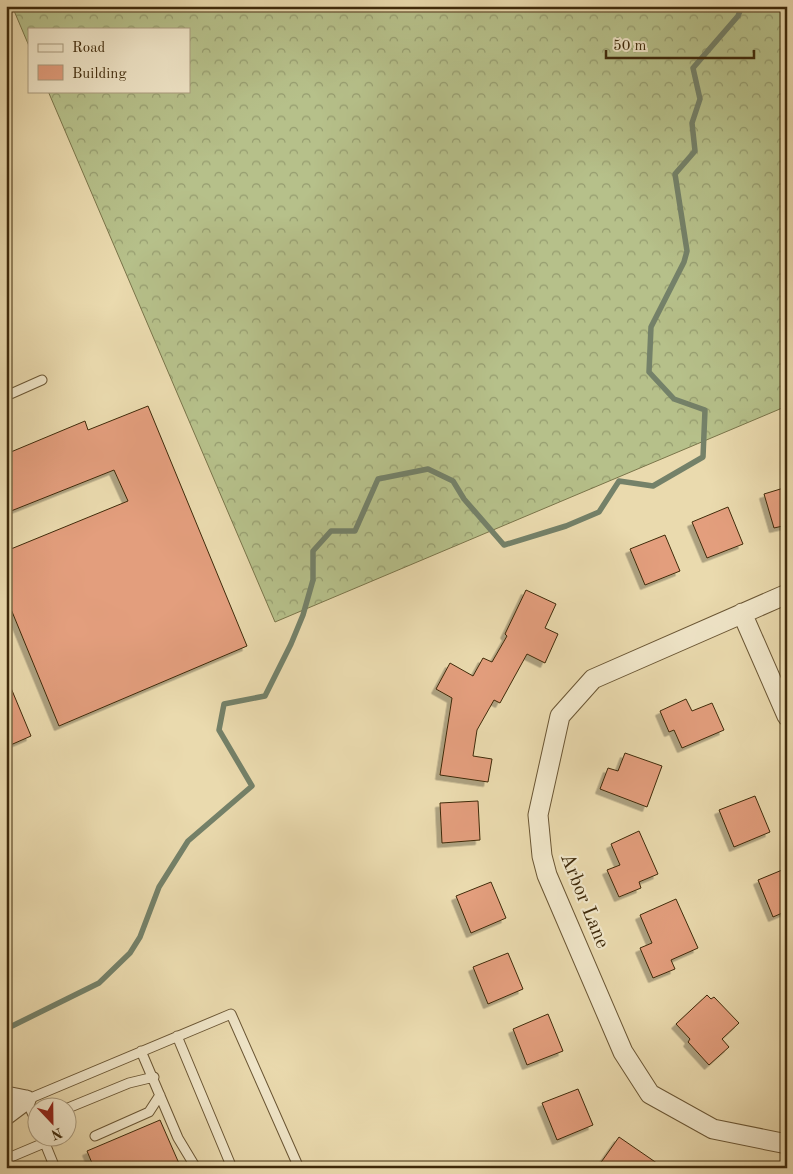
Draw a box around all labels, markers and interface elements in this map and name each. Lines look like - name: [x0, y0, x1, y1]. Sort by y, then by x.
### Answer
- legend: [28, 28, 190, 92]
- scale bar: [606, 28, 753, 60]
- text: 50 m: [613, 39, 647, 54]
- text: Road: [72, 41, 106, 56]
- text: Building: [72, 67, 127, 82]
- street label: Arbor Lane: [556, 851, 612, 951]
- north arrow: [28, 1096, 78, 1146]
- text: N: [49, 1125, 64, 1142]

